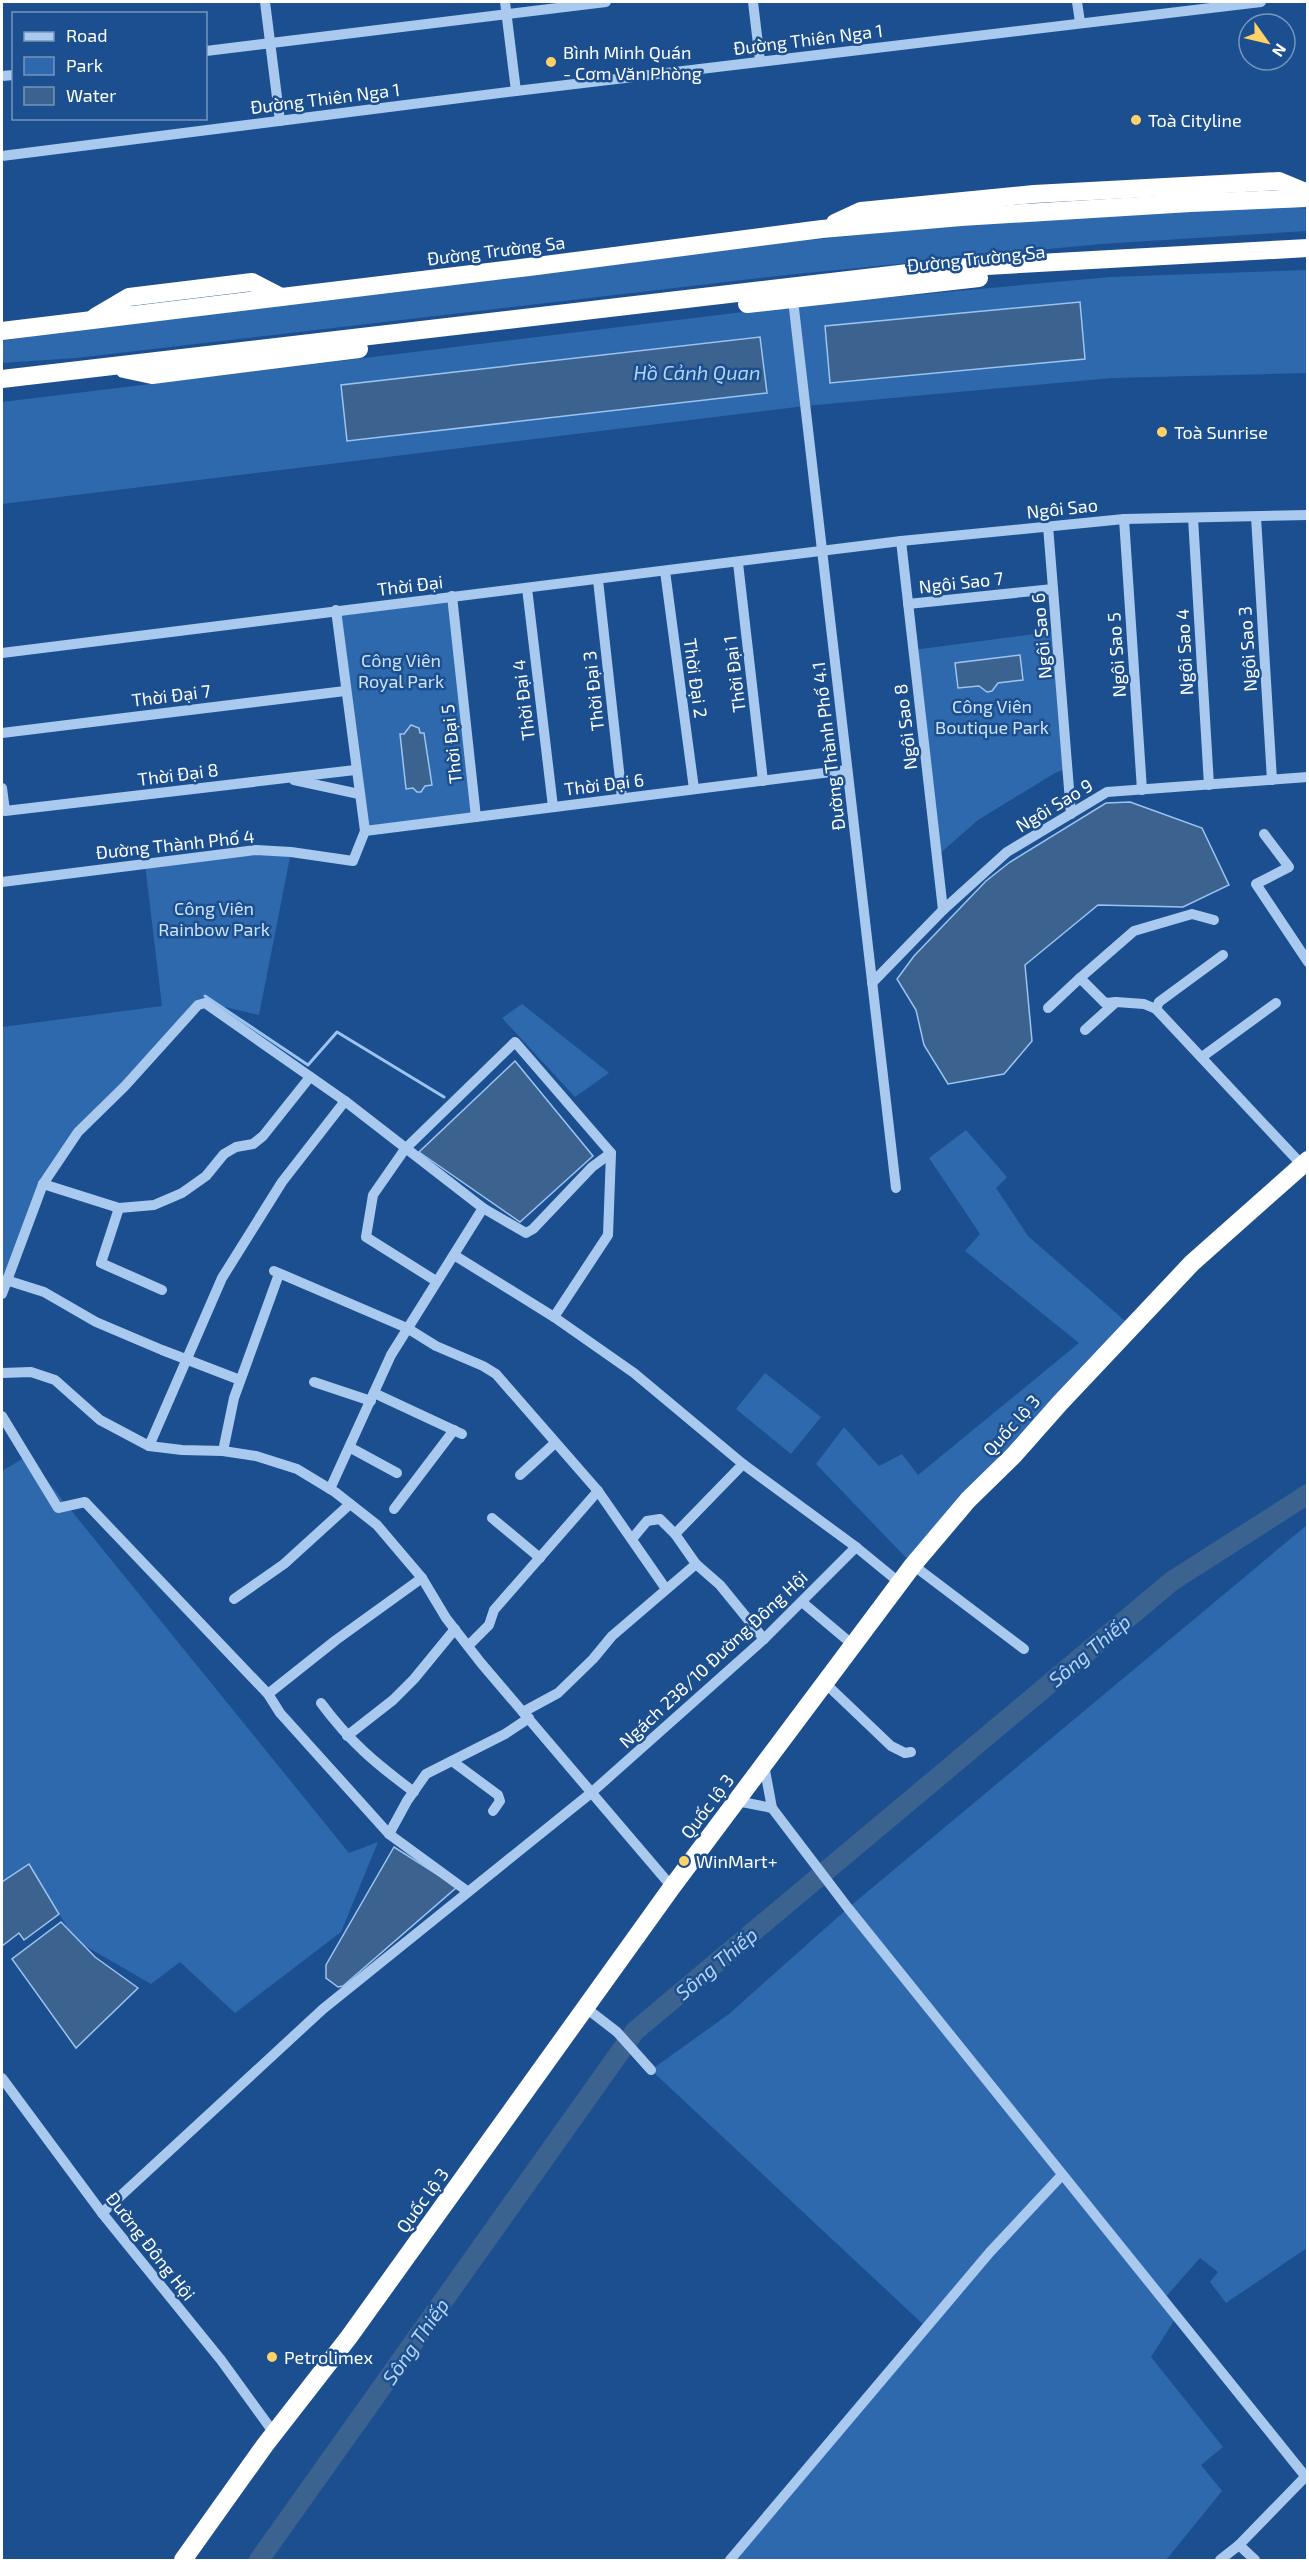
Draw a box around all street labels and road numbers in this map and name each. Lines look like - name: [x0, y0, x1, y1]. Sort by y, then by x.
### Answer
- street label: Đường Thiên Nga 1: [732, 19, 884, 59]
- street label: Đường Thiên Nga 1: [249, 78, 401, 118]
- street label: Đường Trường Sa: [426, 231, 566, 269]
- street label: Đường Trường Sa: [906, 240, 1046, 276]
- street label: Ngôi Sao: [1025, 493, 1099, 523]
- street label: Ngôi Sao 7: [918, 567, 1004, 597]
- street label: Thời Đại: [376, 570, 444, 600]
- street label: Ngôi Sao 6: [1026, 592, 1056, 680]
- street label: Ngôi Sao 3: [1233, 606, 1261, 692]
- street label: Ngôi Sao 4: [1171, 608, 1197, 696]
- street label: Ngôi Sao 5: [1102, 612, 1130, 698]
- street label: Thời Đại 1: [718, 634, 750, 714]
- street label: Thời Đại 2: [680, 637, 712, 719]
- street label: Thời Đại 3: [578, 650, 608, 732]
- street label: Thời Đại 4: [507, 658, 539, 742]
- street label: Đường Thành Phố 4.1: [807, 660, 849, 832]
- street label: Thời Đại 7: [130, 679, 212, 711]
- street label: Ngôi Sao 8: [889, 683, 921, 771]
- street label: Thời Đại 5: [436, 703, 466, 785]
- street label: Thời Đại 8: [136, 758, 220, 790]
- street label: Thời Đại 6: [563, 768, 645, 800]
- street label: Ngôi Sao 9: [1012, 773, 1096, 837]
- street label: Đường Thành Phố 4: [95, 825, 255, 863]
- street label: Quốc lộ 3: [978, 1390, 1044, 1460]
- street label: Ngách 238/10 Đường Đông Hội: [614, 1566, 812, 1752]
- street label: Quốc lộ 3: [676, 1769, 738, 1843]
- street label: Quốc lộ 3: [391, 2163, 453, 2237]
- street label: Đường Đông Hội: [102, 2188, 200, 2304]

